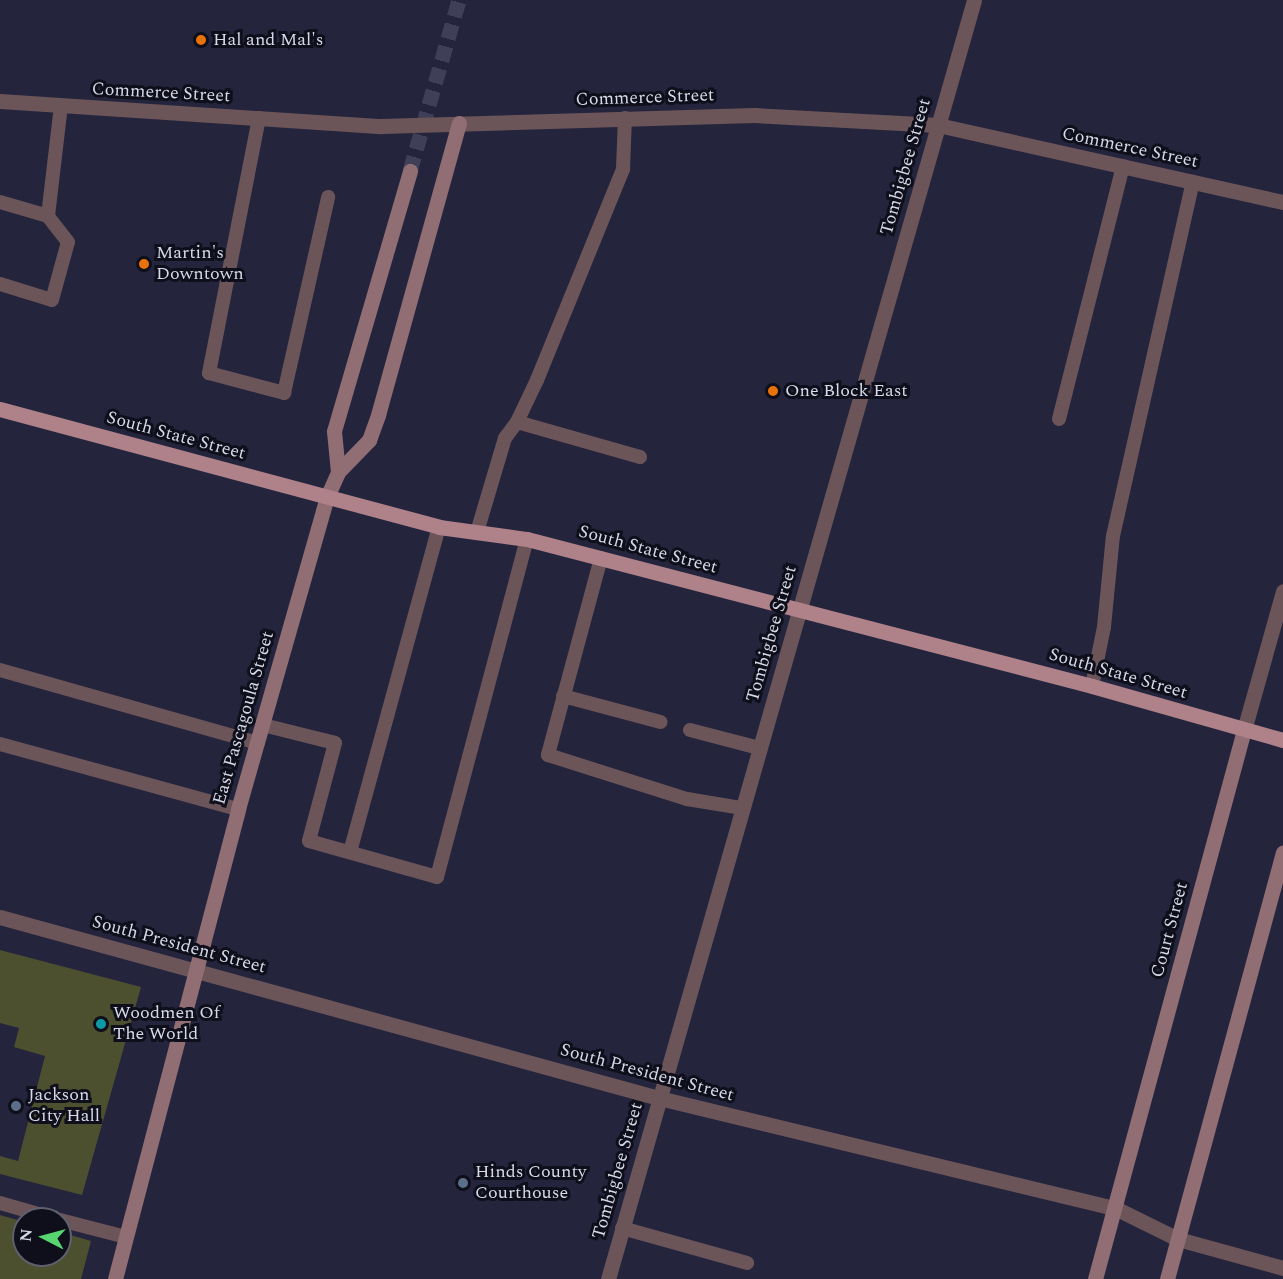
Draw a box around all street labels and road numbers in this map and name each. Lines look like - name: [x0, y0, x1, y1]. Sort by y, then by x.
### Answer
- street label: Commerce Street: [91, 79, 231, 107]
- street label: Commerce Street: [575, 85, 715, 111]
- street label: Tombigbee Street: [876, 96, 936, 238]
- street label: Commerce Street: [1060, 123, 1200, 173]
- street label: South State Street: [104, 407, 248, 465]
- street label: South State Street: [576, 521, 720, 579]
- street label: Tombigbee Street: [742, 563, 802, 705]
- street label: East Pascagoula Street: [209, 629, 279, 807]
- street label: South State Street: [1046, 644, 1190, 704]
- street label: Court Street: [1147, 880, 1193, 980]
- street label: South President Street: [90, 911, 268, 979]
- street label: South President Street: [558, 1039, 736, 1107]
- street label: Tombigbee Street: [588, 1100, 648, 1242]

